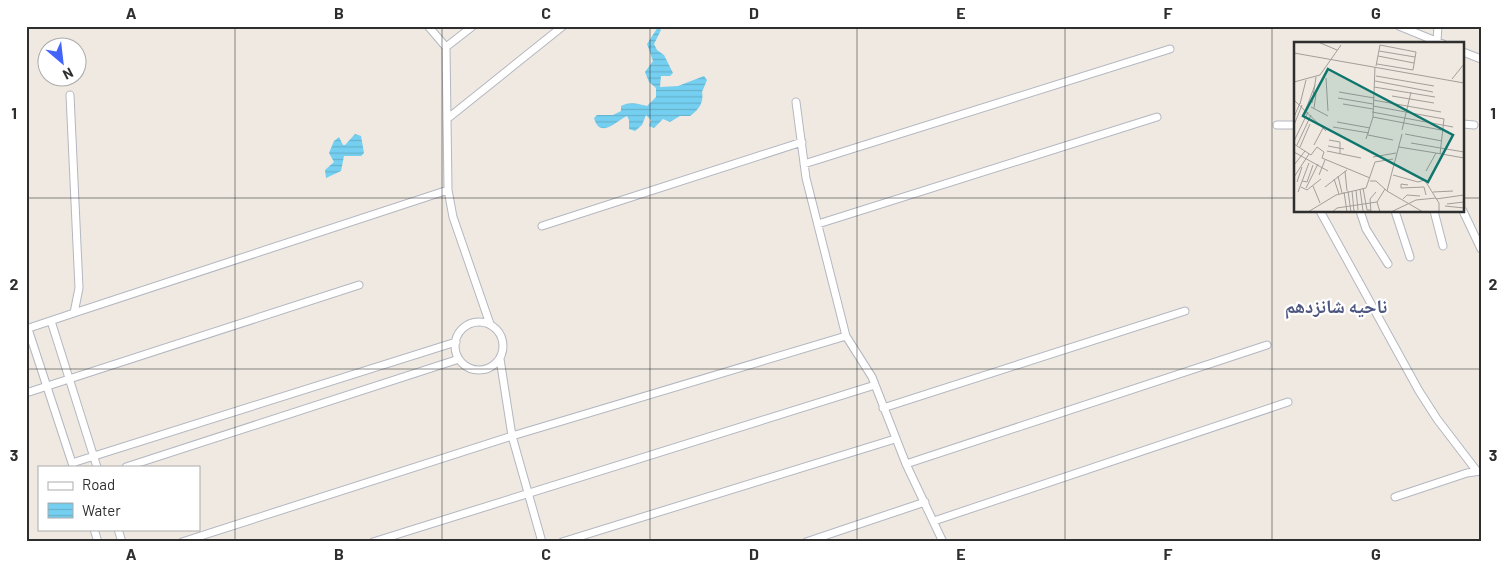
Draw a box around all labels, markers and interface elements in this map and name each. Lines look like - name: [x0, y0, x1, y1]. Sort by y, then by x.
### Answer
- text: A: [126, 3, 137, 22]
- text: B: [334, 3, 344, 22]
- text: C: [541, 3, 551, 22]
- text: D: [749, 3, 759, 22]
- text: E: [956, 3, 966, 22]
- text: F: [1164, 3, 1173, 22]
- text: G: [1371, 3, 1381, 22]
- north arrow: [38, 38, 88, 88]
- inset map: [1294, 42, 1464, 212]
- text: N: [60, 64, 76, 84]
- text: 1: [11, 103, 17, 122]
- text: 1: [1490, 103, 1496, 122]
- text: 2: [10, 274, 19, 293]
- text: 2: [1489, 274, 1498, 293]
- district label: ناحیه شانزدهم: [1285, 294, 1387, 319]
- text: 3: [10, 445, 18, 464]
- text: 3: [1489, 445, 1497, 464]
- legend: [38, 466, 200, 530]
- text: Road: [82, 475, 115, 493]
- text: Water: [82, 501, 121, 519]
- text: A: [126, 544, 137, 563]
- text: B: [334, 544, 344, 563]
- text: C: [541, 544, 551, 563]
- text: D: [749, 544, 759, 563]
- text: E: [956, 544, 966, 563]
- text: F: [1164, 544, 1173, 563]
- text: G: [1371, 544, 1381, 563]

